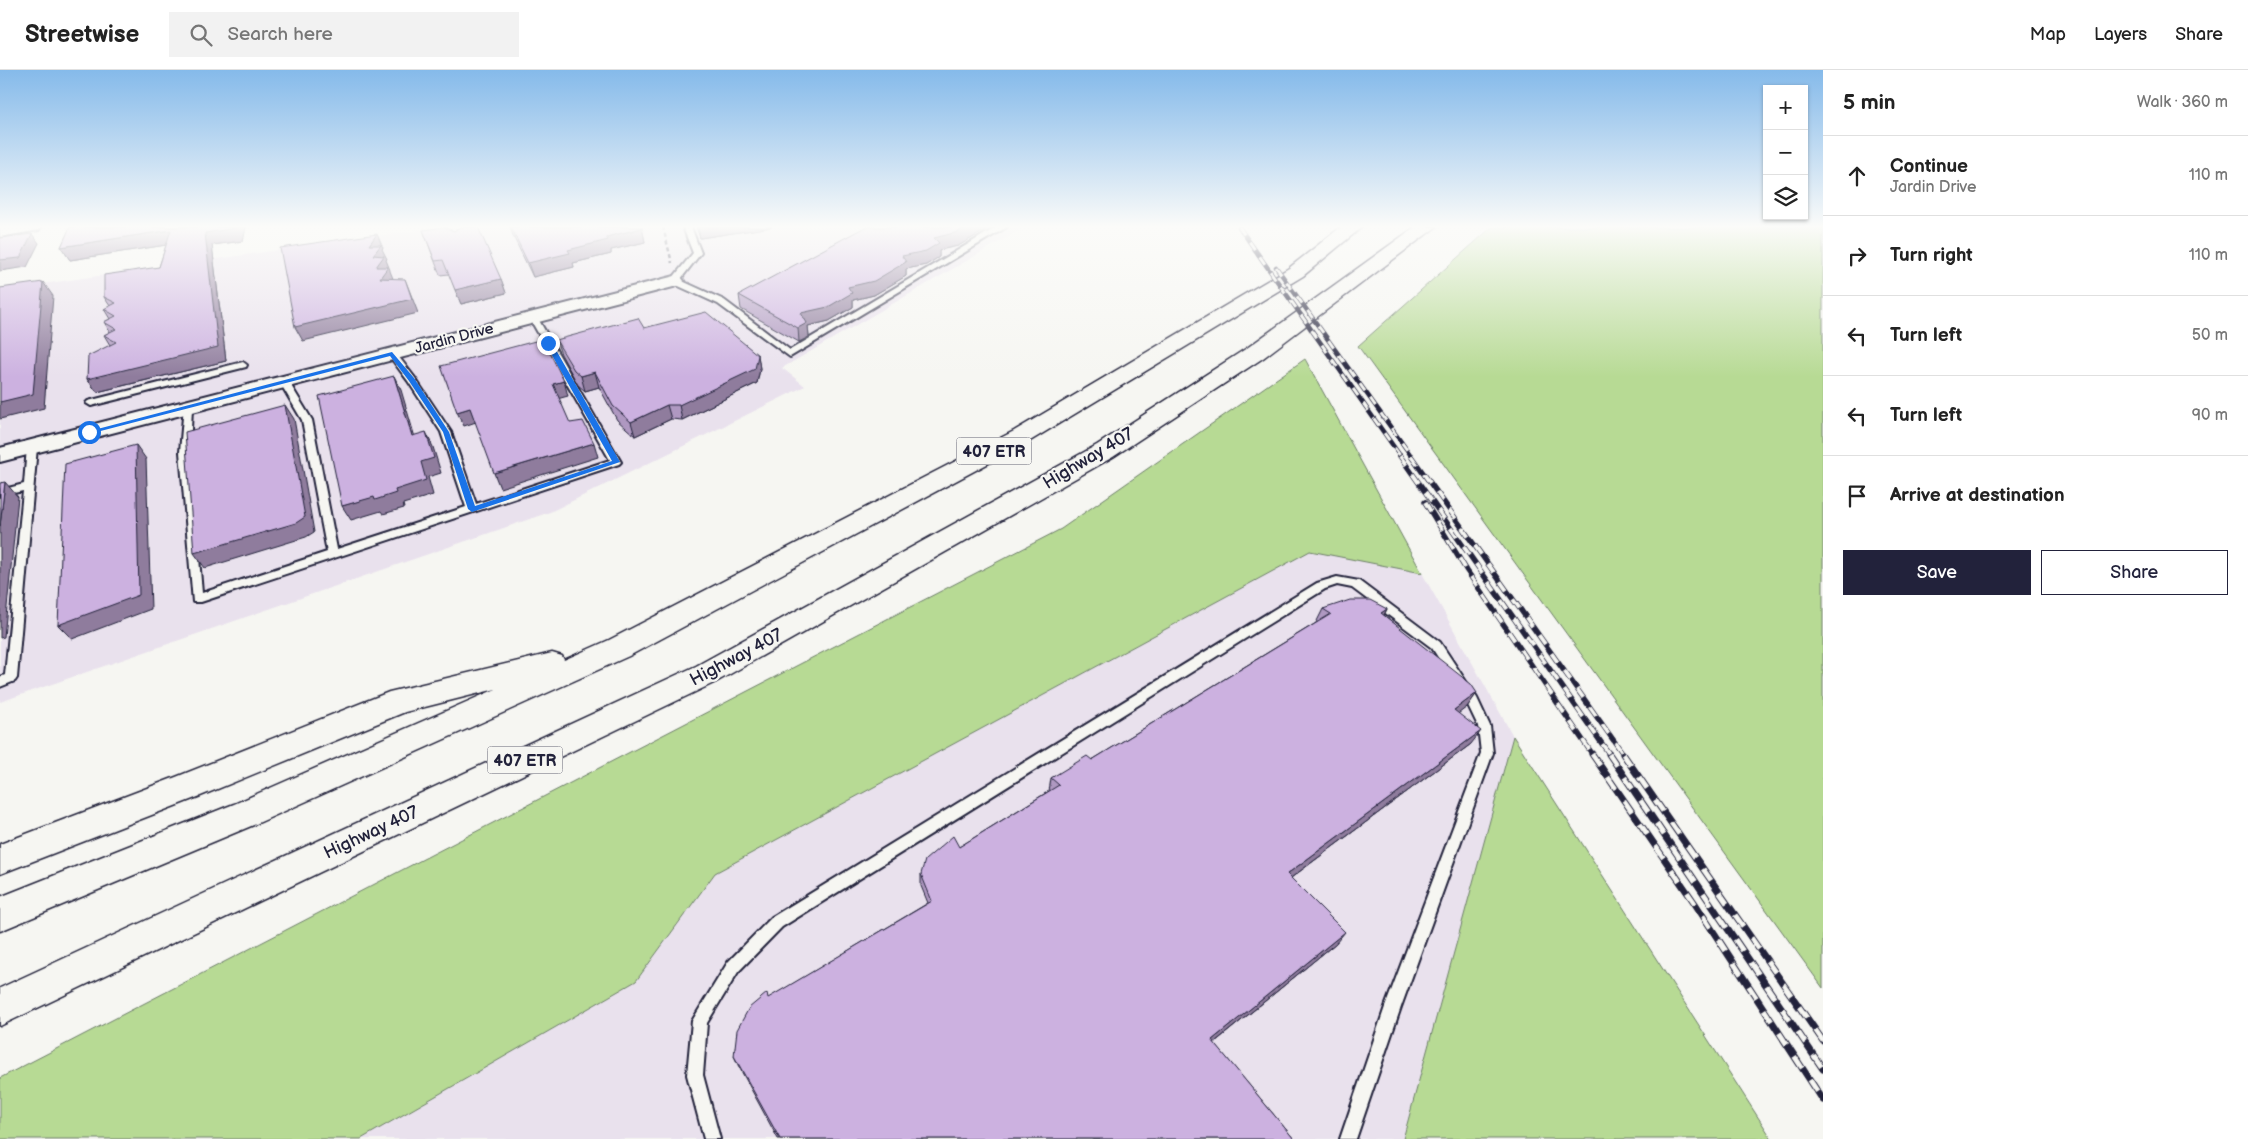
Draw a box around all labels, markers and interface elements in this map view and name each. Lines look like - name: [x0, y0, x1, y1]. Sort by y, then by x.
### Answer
- search box: [169, 12, 519, 57]
- text: Streetwise: [25, 20, 139, 49]
- icon: search: [187, 21, 215, 49]
- text: Search here: [227, 23, 333, 46]
- text: Map: [2030, 24, 2066, 45]
- text: Layers: [2094, 24, 2147, 45]
- text: Share: [2175, 24, 2223, 45]
- map controls: [1763, 85, 1808, 220]
- button: +: [1763, 85, 1808, 130]
- text: 5 min: [1843, 90, 1896, 115]
- text: Walk · 360 m: [2137, 93, 2228, 112]
- button: −: [1763, 130, 1808, 175]
- text: Continue: [1890, 155, 1968, 178]
- icon: ahead: [1843, 162, 1871, 190]
- text: 110 m: [2189, 166, 2228, 185]
- button: layers: [1763, 175, 1808, 220]
- text: Jardin Drive: [1890, 178, 1976, 197]
- icon: right: [1843, 242, 1871, 270]
- text: Turn right: [1890, 244, 1973, 267]
- text: 110 m: [2189, 246, 2228, 265]
- street label: Jardin Drive: [413, 319, 496, 358]
- icon: left: [1843, 322, 1871, 350]
- text: Turn left: [1890, 324, 1962, 347]
- text: 50 m: [2192, 326, 2228, 345]
- route end: [537, 332, 560, 355]
- icon: left: [1843, 402, 1871, 430]
- text: Turn left: [1890, 404, 1962, 427]
- text: 90 m: [2192, 406, 2228, 425]
- route start: [78, 421, 101, 444]
- street label: Highway 407: [1039, 423, 1137, 494]
- road number: 407 ETR: [956, 438, 1032, 464]
- icon: arrive: [1843, 482, 1871, 510]
- text: Arrive at destination: [1890, 484, 2065, 507]
- button: Save: [1843, 550, 2031, 595]
- button: Share: [2041, 550, 2228, 595]
- street label: Highway 407: [686, 624, 786, 691]
- road number: 407 ETR: [488, 746, 562, 774]
- street label: Highway 407: [321, 801, 422, 864]

